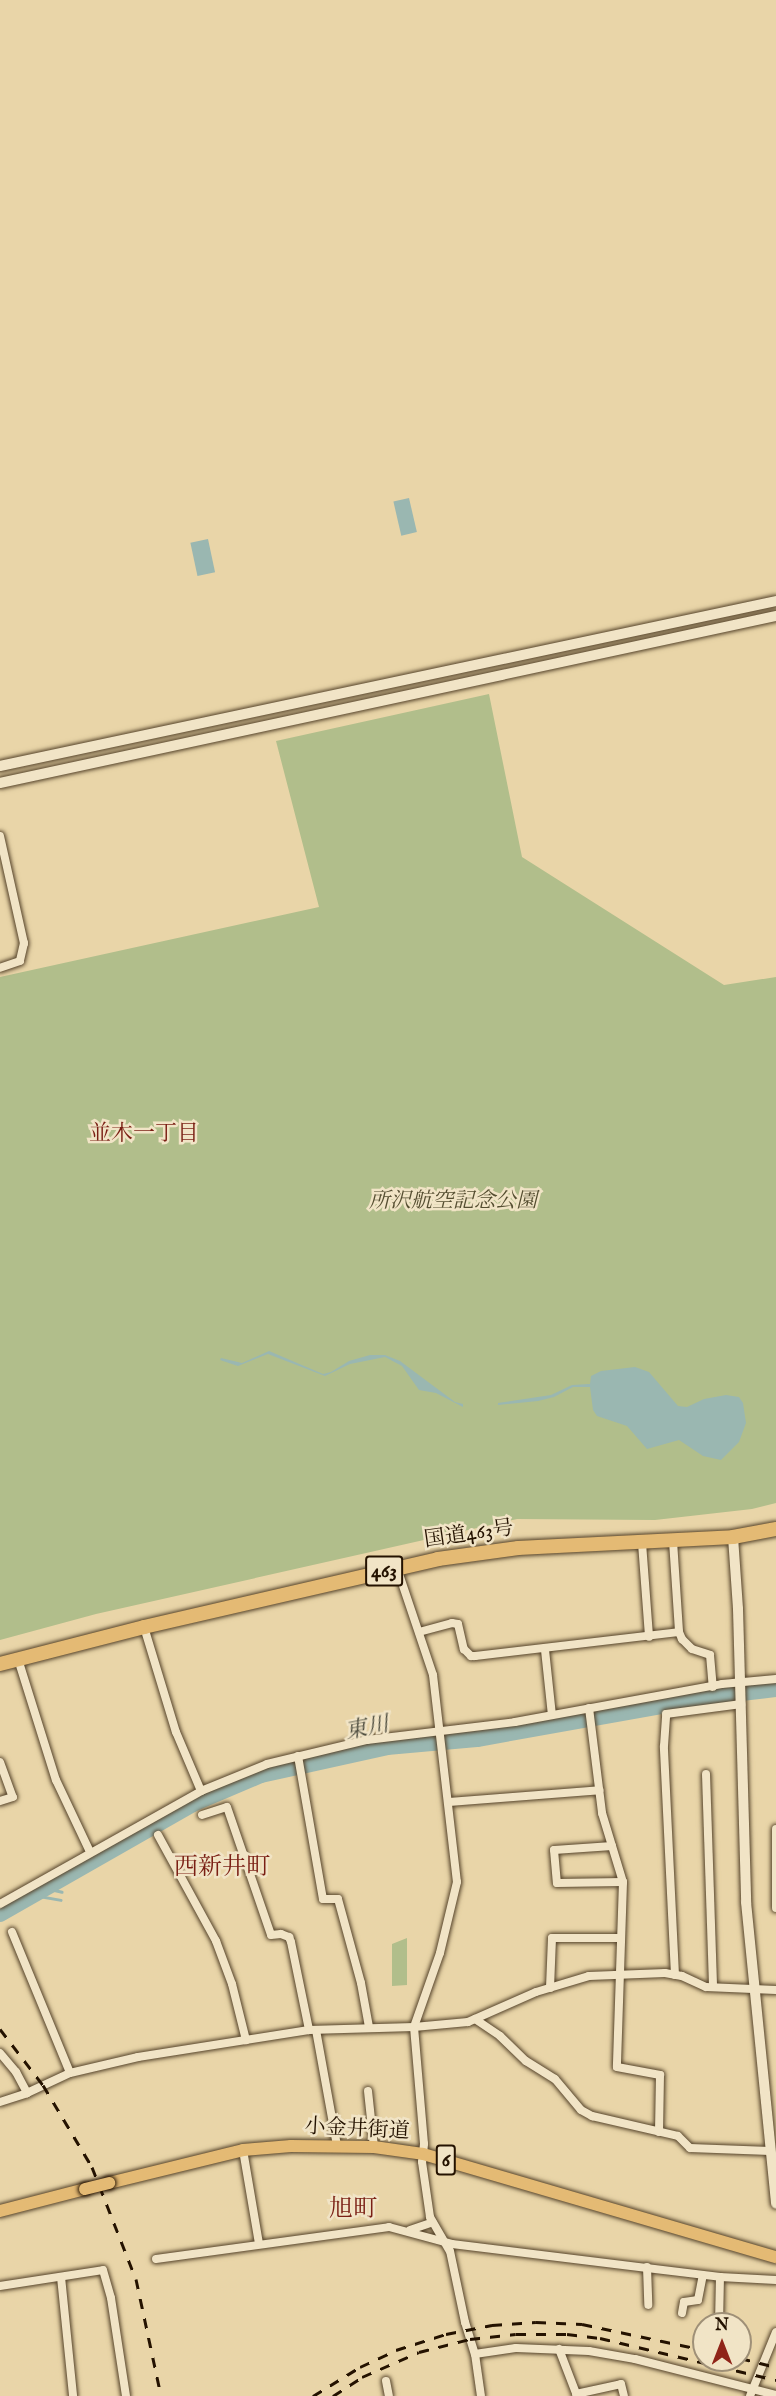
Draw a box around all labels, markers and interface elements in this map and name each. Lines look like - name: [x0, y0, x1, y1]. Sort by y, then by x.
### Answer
- district label: 並木一丁目: [89, 1122, 199, 1148]
- park label: 所沢航空記念公園: [369, 1189, 537, 1215]
- street label: 国道463号: [423, 1516, 515, 1554]
- road number: 463: [364, 1554, 404, 1588]
- water label: 東川: [343, 1712, 391, 1746]
- district label: 西新井町: [174, 1854, 270, 1882]
- street label: 小金井街道: [304, 2115, 410, 2145]
- road number: 6: [436, 2143, 456, 2177]
- district label: 旭町: [329, 2196, 377, 2224]
- north arrow: [692, 2312, 752, 2372]
- text: N: [715, 2316, 729, 2336]

